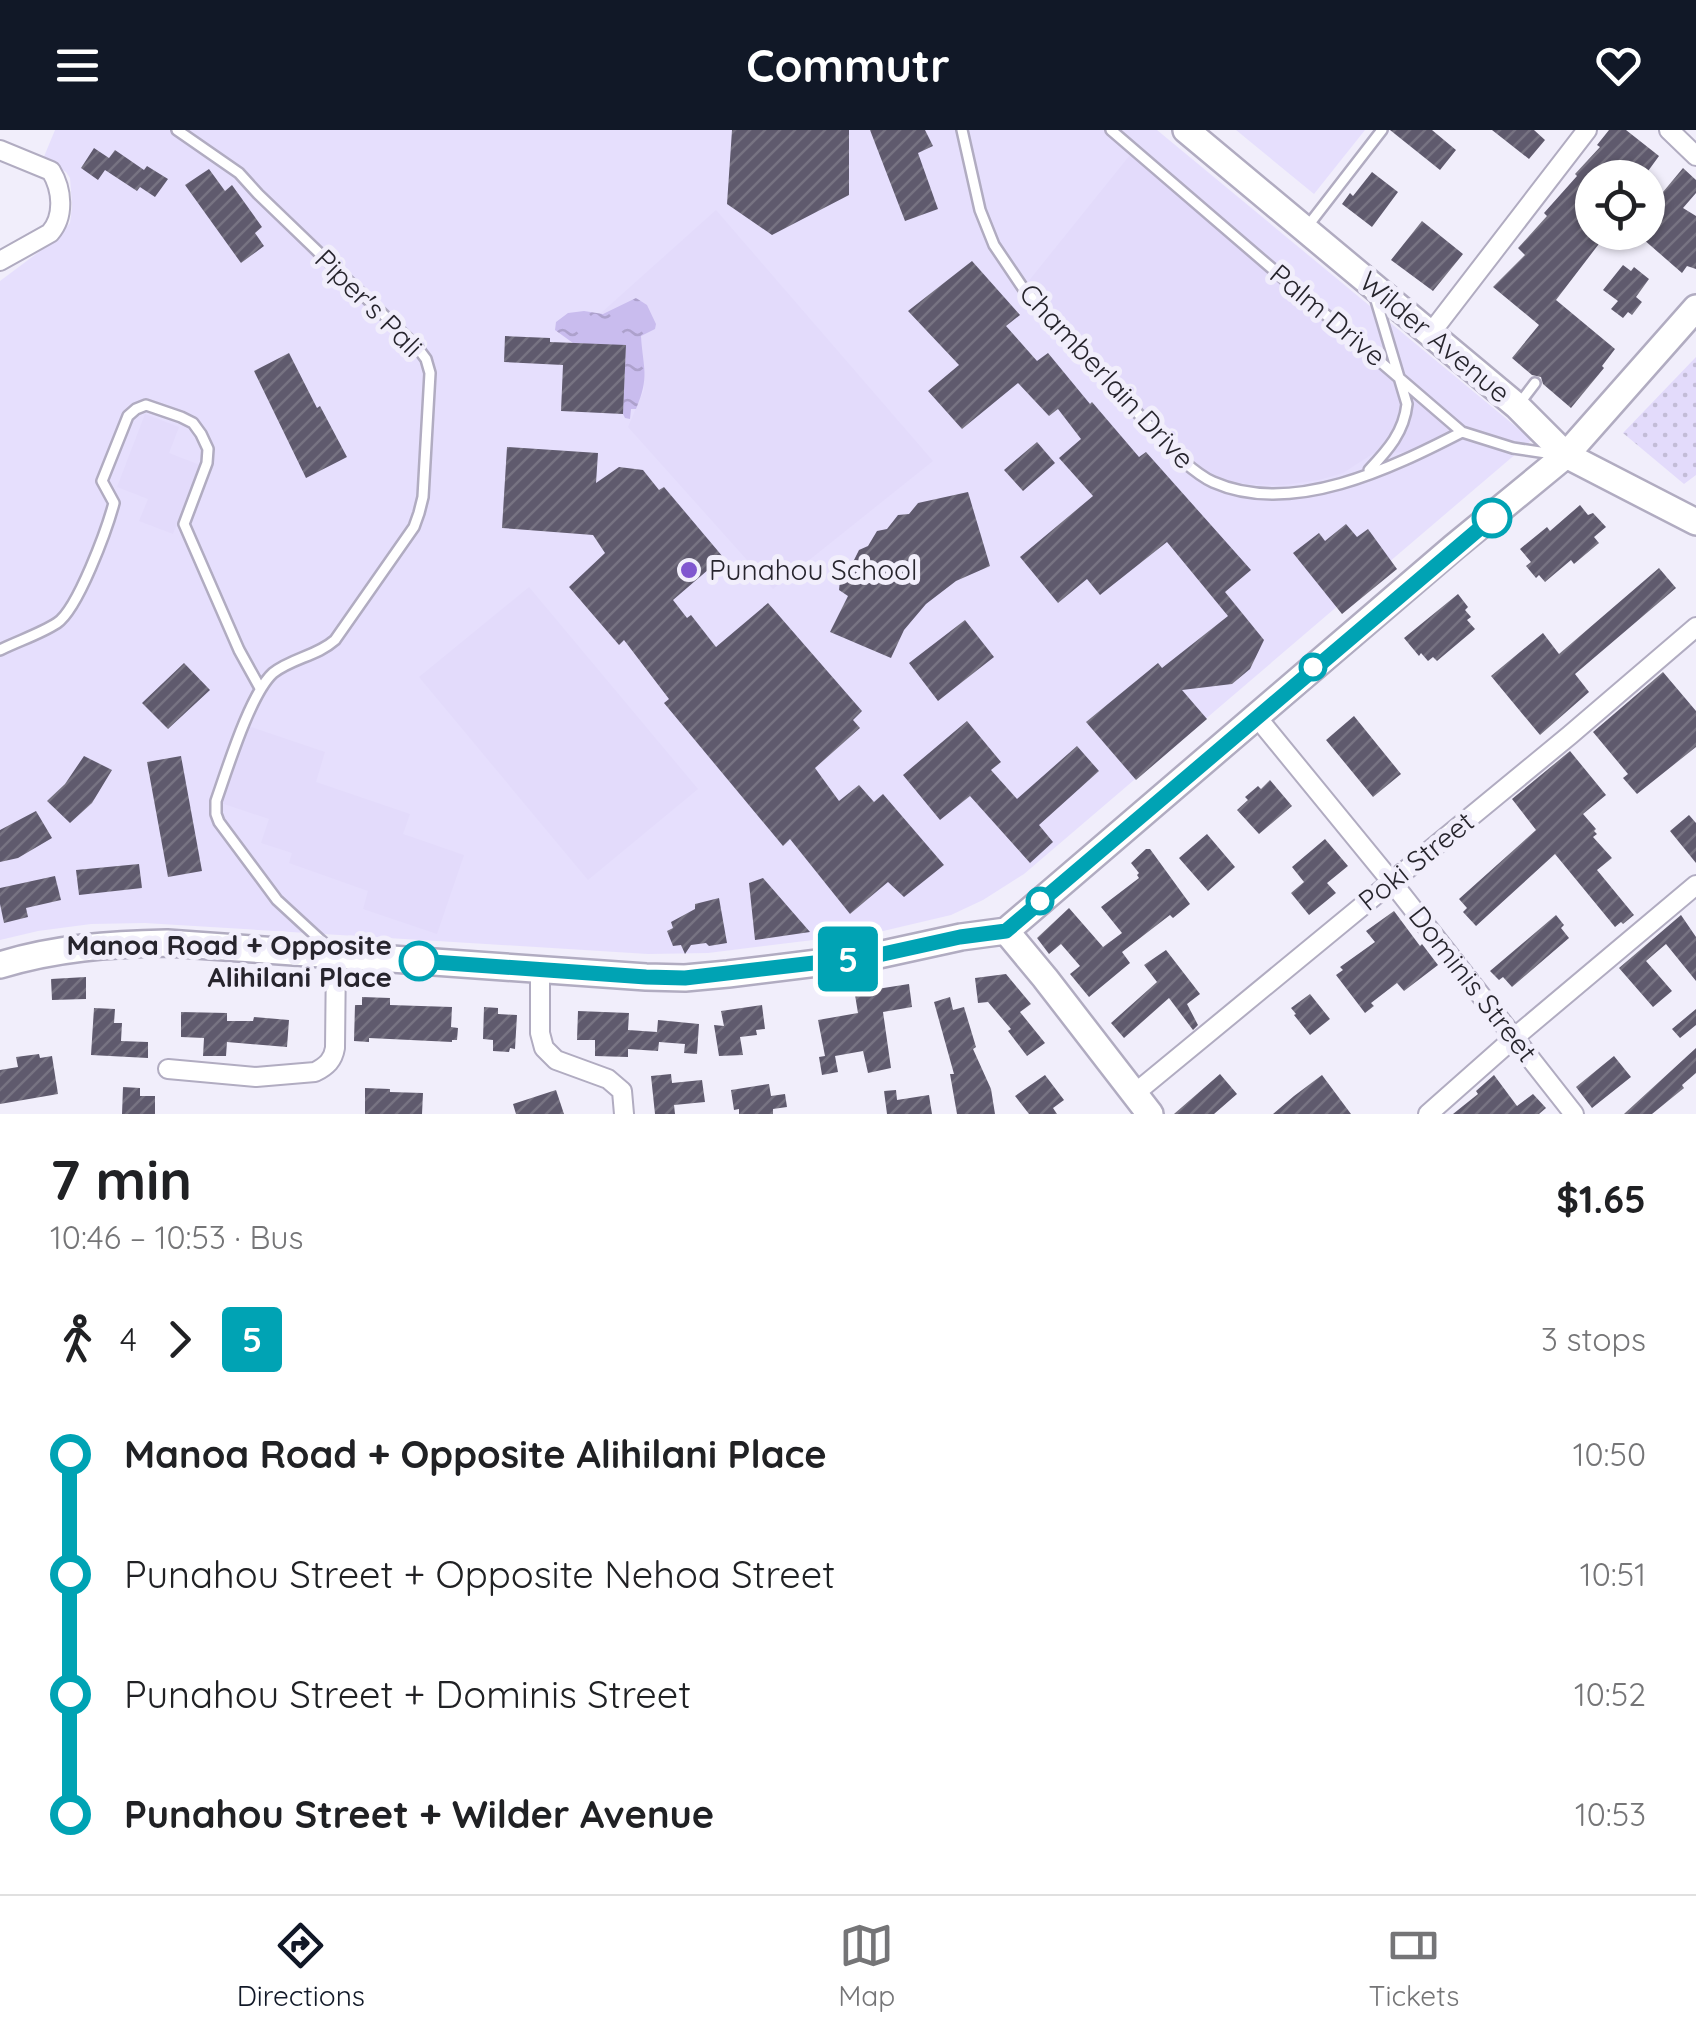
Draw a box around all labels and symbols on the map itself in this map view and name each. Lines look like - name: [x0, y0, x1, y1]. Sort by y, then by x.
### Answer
- street label: Piper's Pali: [308, 241, 431, 364]
- street label: Palm Drive: [1263, 256, 1393, 373]
- street label: Wilder Avenue: [1353, 263, 1518, 410]
- street label: Chamberlain Drive: [1012, 276, 1202, 476]
- unlabelled marker: [1473, 499, 1511, 537]
- place label: Punahou School: [709, 552, 917, 587]
- marker: Punahou School: [678, 559, 700, 581]
- unlabelled marker: [1300, 654, 1326, 680]
- street label: Poki Street: [1351, 803, 1481, 918]
- unlabelled marker: [1027, 888, 1053, 914]
- street label: Dominis Street: [1402, 899, 1545, 1069]
- line badge: 5: [816, 926, 880, 992]
- place label: Manoa Road + Opposite Alihilani Place: [66, 927, 392, 994]
- marker: Manoa Road + Opposite Alihilani Place: [400, 942, 438, 980]

